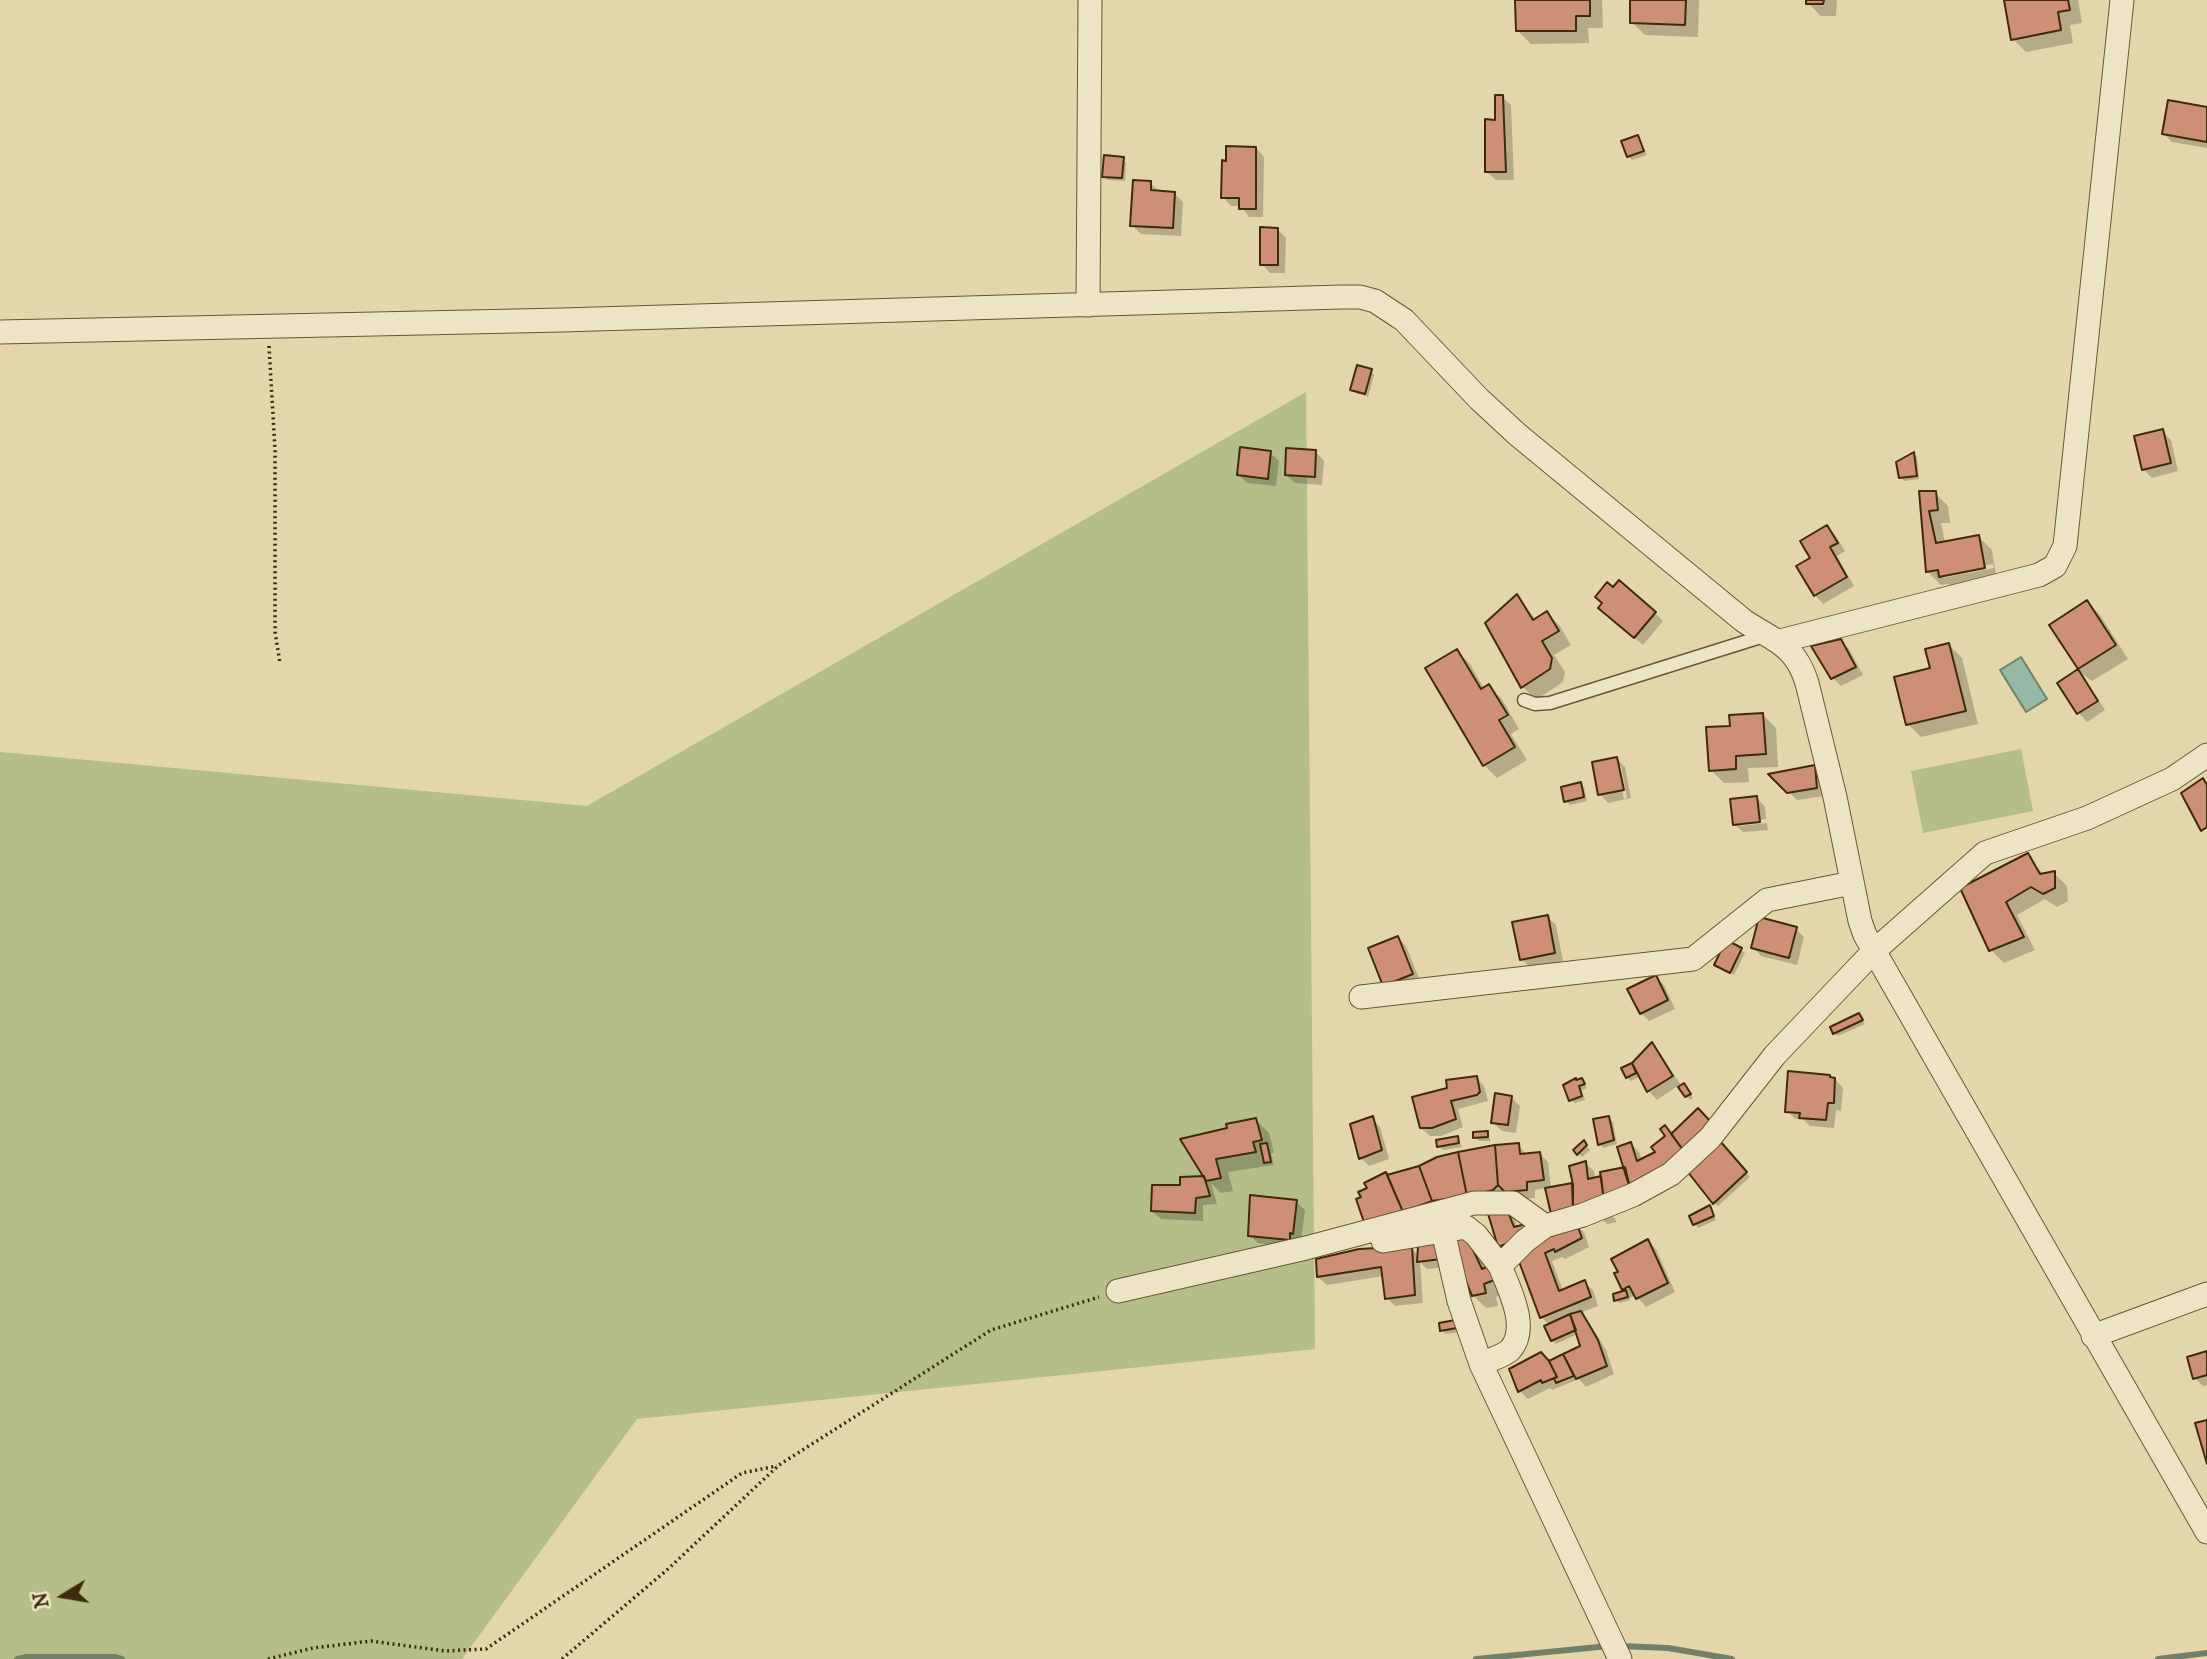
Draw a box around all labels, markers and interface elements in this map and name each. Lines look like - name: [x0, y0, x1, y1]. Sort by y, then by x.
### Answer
- north arrow: [28, 1561, 98, 1631]
- text: N: [29, 1590, 55, 1610]

